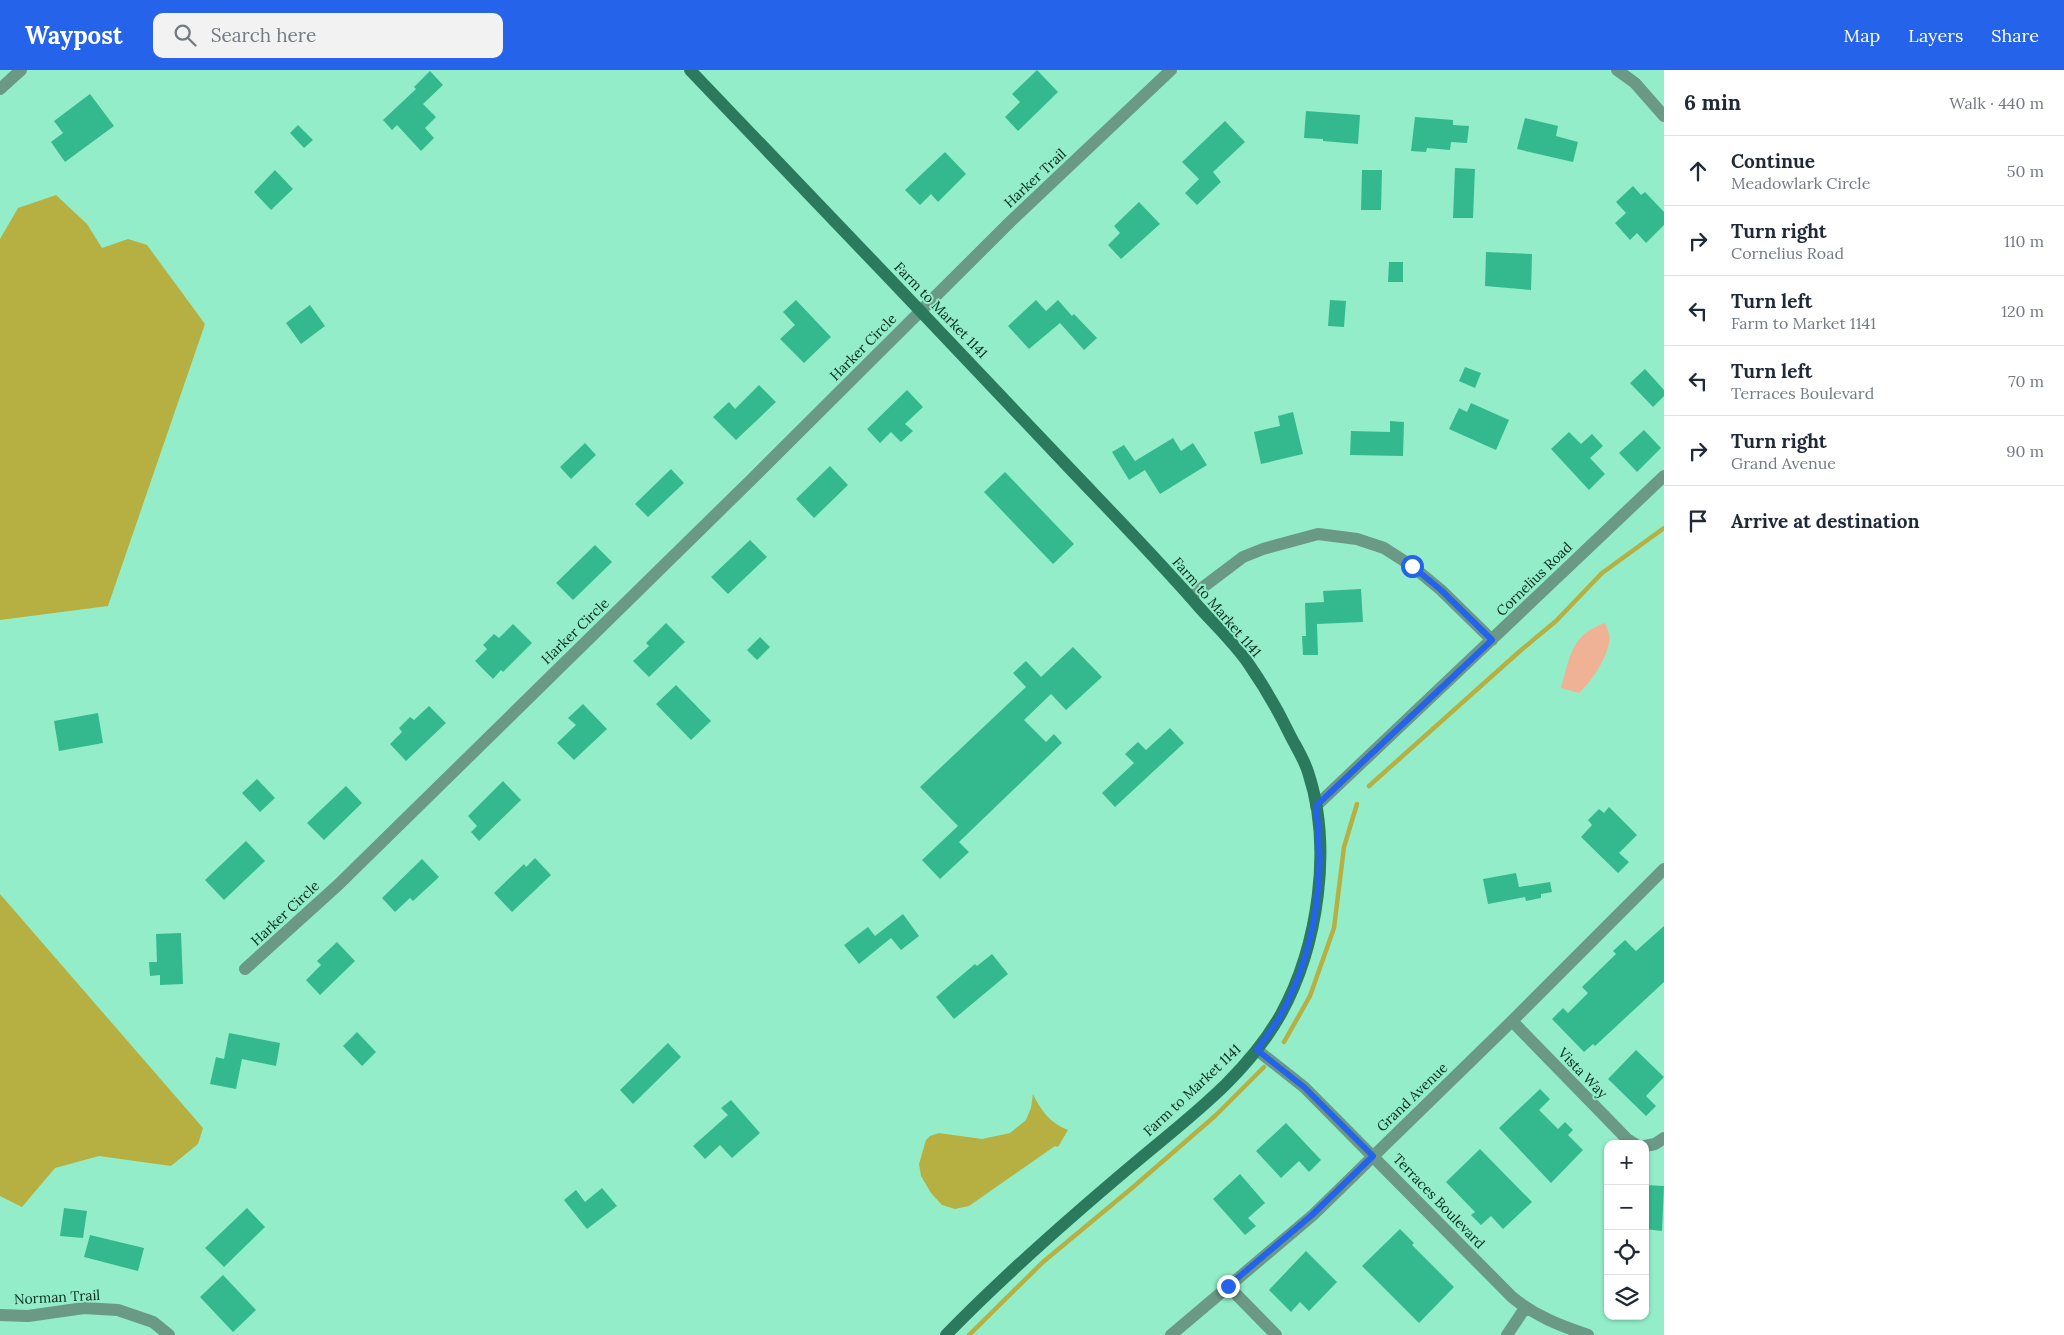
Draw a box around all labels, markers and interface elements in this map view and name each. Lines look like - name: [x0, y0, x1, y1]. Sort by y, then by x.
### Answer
- search box: [153, 13, 503, 58]
- text: Waypost: [25, 20, 123, 51]
- icon: search: [171, 21, 199, 49]
- text: Search here: [211, 23, 316, 47]
- text: Map: [1844, 24, 1880, 47]
- text: Layers: [1908, 24, 1963, 47]
- text: Share: [1991, 24, 2039, 47]
- text: 6 min: [1684, 89, 1741, 116]
- text: Walk · 440 m: [1949, 93, 2044, 113]
- street label: Harker Trail: [1000, 145, 1070, 211]
- text: Continue: [1731, 149, 1815, 173]
- icon: ahead: [1684, 157, 1712, 185]
- text: 50 m: [2007, 161, 2044, 181]
- text: Meadowlark Circle: [1731, 173, 1870, 193]
- text: Turn right: [1731, 219, 1827, 243]
- icon: right: [1684, 227, 1712, 255]
- text: 110 m: [2004, 231, 2044, 251]
- text: Cornelius Road: [1731, 243, 1844, 263]
- street label: Farm to Market 1141: [890, 258, 992, 362]
- text: Turn left: [1731, 289, 1812, 313]
- icon: left: [1684, 297, 1712, 325]
- text: 120 m: [2001, 301, 2044, 321]
- street label: Harker Circle: [826, 309, 901, 384]
- text: Farm to Market 1141: [1731, 313, 1876, 333]
- text: Turn left: [1731, 359, 1812, 383]
- icon: left: [1684, 367, 1712, 395]
- text: 70 m: [2008, 371, 2044, 391]
- text: Terraces Boulevard: [1731, 383, 1874, 403]
- text: Turn right: [1731, 429, 1827, 453]
- icon: right: [1684, 437, 1712, 465]
- text: 90 m: [2006, 441, 2044, 461]
- text: Grand Avenue: [1731, 453, 1836, 473]
- icon: arrive: [1684, 507, 1712, 535]
- text: Arrive at destination: [1731, 509, 1920, 533]
- street label: Cornelius Road: [1492, 538, 1576, 620]
- street label: Farm to Market 1141: [1169, 553, 1265, 661]
- route start: [1401, 555, 1424, 578]
- street label: Harker Circle: [537, 594, 613, 668]
- street label: Harker Circle: [247, 876, 323, 949]
- street label: Farm to Market 1141: [1139, 1040, 1245, 1140]
- street label: Vista Way: [1554, 1043, 1612, 1103]
- street label: Grand Avenue: [1373, 1058, 1452, 1135]
- map controls: [1604, 1140, 1649, 1320]
- button: +: [1604, 1140, 1649, 1185]
- street label: Terraces Boulevard: [1389, 1150, 1489, 1252]
- button: −: [1604, 1185, 1649, 1230]
- button: locate: [1604, 1230, 1649, 1275]
- route end: [1217, 1275, 1240, 1298]
- button: layers: [1604, 1275, 1649, 1320]
- street label: Norman Trail: [13, 1286, 101, 1308]

